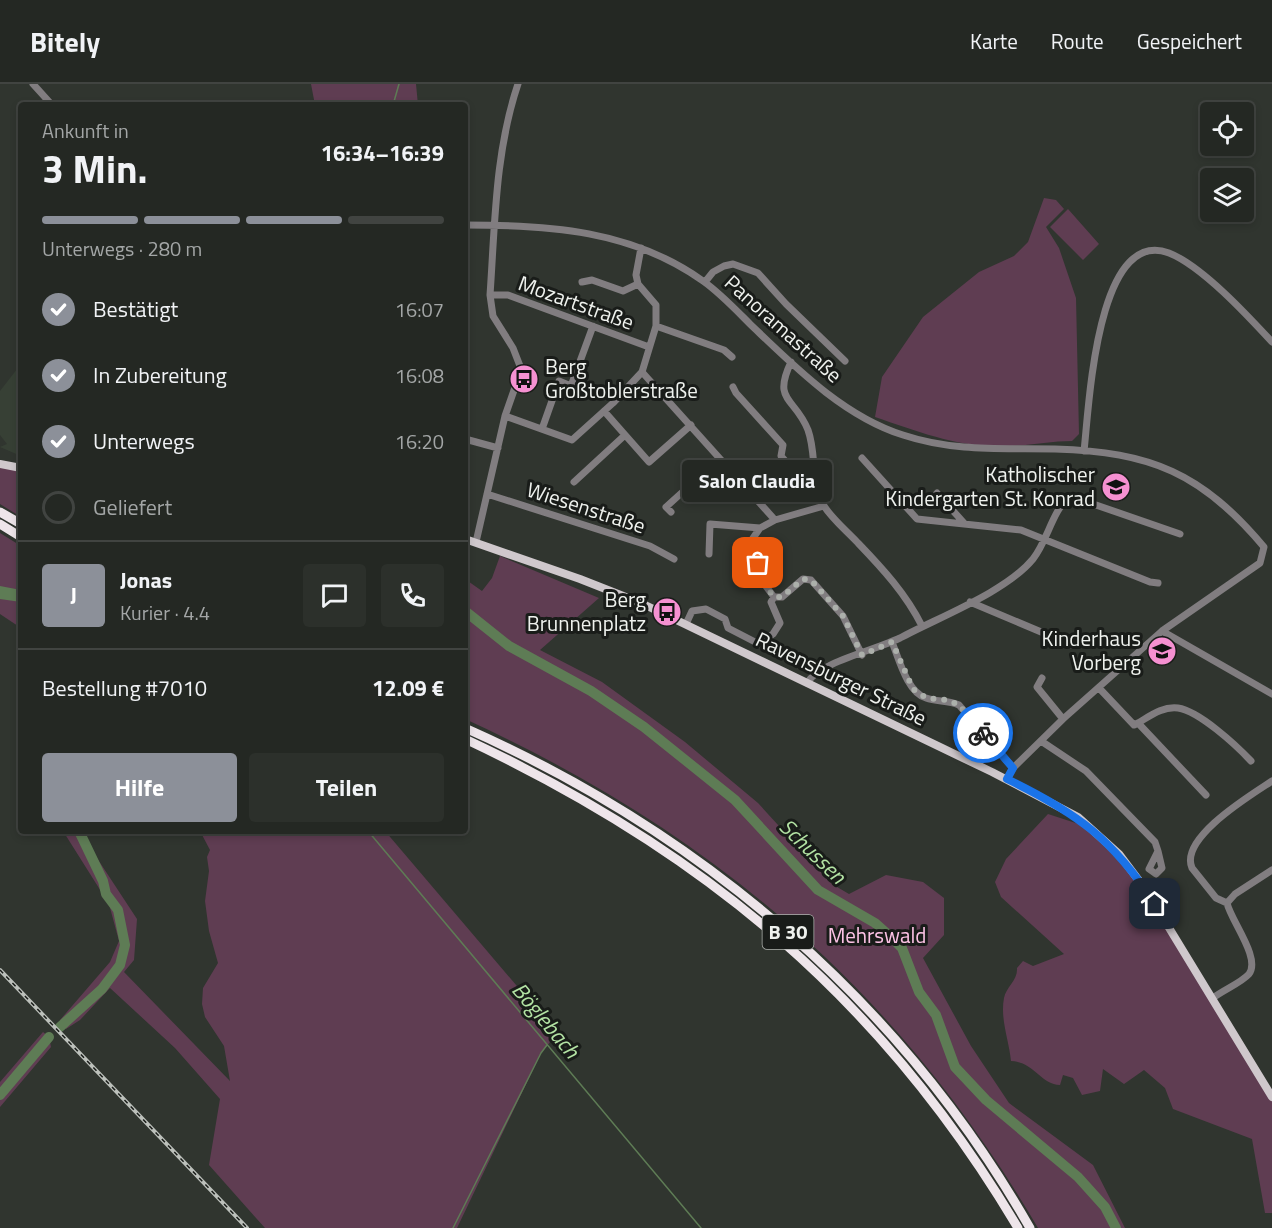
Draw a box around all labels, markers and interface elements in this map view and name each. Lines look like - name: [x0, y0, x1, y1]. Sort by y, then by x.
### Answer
- text: Bitely: [30, 20, 100, 63]
- text: Karte: [970, 25, 1018, 57]
- text: Route: [1051, 25, 1104, 57]
- text: Gespeichert: [1137, 25, 1242, 57]
- map controls: [1200, 102, 1254, 222]
- button: locate: [1200, 102, 1254, 156]
- text: Ankunft in: [42, 115, 129, 146]
- text: 16:34–16:39: [321, 136, 444, 170]
- text: 3 Min.: [42, 139, 148, 198]
- button: layers: [1200, 168, 1254, 222]
- text: Unterwegs · 280 m: [42, 233, 202, 264]
- street label: Mozartstraße: [514, 266, 639, 338]
- street label: Panoramastraße: [718, 267, 850, 390]
- text: Bestätigt: [93, 292, 178, 326]
- icon: check: [42, 293, 75, 326]
- text: 16:07: [395, 294, 444, 325]
- place label: Berg Großtoblerstraße: [545, 350, 698, 406]
- text: In Zubereitung: [93, 358, 227, 392]
- icon: check: [42, 359, 75, 392]
- text: 16:08: [395, 360, 444, 391]
- bus stop icon: Berg Großtoblerstraße: [508, 363, 540, 395]
- text: Unterwegs: [93, 424, 195, 458]
- icon: check: [42, 425, 75, 458]
- text: 16:20: [395, 426, 444, 457]
- place label: Katholischer Kindergarten St. Konrad: [885, 458, 1095, 514]
- callout: Salon Claudia: [683, 461, 833, 503]
- text: Salon Claudia: [699, 465, 815, 496]
- school or university icon: Katholischer Kindergarten St. Konrad: [1100, 471, 1132, 503]
- street label: Wiesenstraße: [523, 473, 650, 541]
- text: Geliefert: [93, 490, 172, 524]
- pin: [732, 537, 783, 588]
- icon: bag: [741, 546, 774, 579]
- text: Jonas: [120, 563, 172, 597]
- button: chat: [303, 564, 366, 627]
- button: phone: [381, 564, 444, 627]
- text: J: [70, 578, 77, 612]
- place label: Berg Brunnenplatz: [527, 583, 646, 639]
- bus stop icon: Berg Brunnenplatz: [651, 596, 683, 628]
- text: Kurier · 4.4: [120, 597, 210, 628]
- place label: Kinderhaus Vorberg: [1041, 622, 1141, 678]
- street label: Ravensburger Straße: [751, 623, 932, 733]
- school or university icon: Kinderhaus Vorberg: [1146, 635, 1178, 667]
- text: Bestellung #7010: [42, 671, 207, 705]
- text: 12.09 €: [372, 671, 444, 705]
- courier: [953, 703, 1013, 763]
- icon: bike: [967, 717, 1000, 750]
- button: Hilfe: [42, 753, 237, 822]
- button: Teilen: [249, 753, 444, 822]
- water label: Schussen: [772, 810, 855, 892]
- pin: [1129, 878, 1180, 929]
- icon: home: [1138, 887, 1171, 920]
- road number: B 30: [762, 915, 814, 949]
- park label: Mehrswald: [828, 919, 926, 951]
- water label: Böglebach: [504, 974, 589, 1066]

